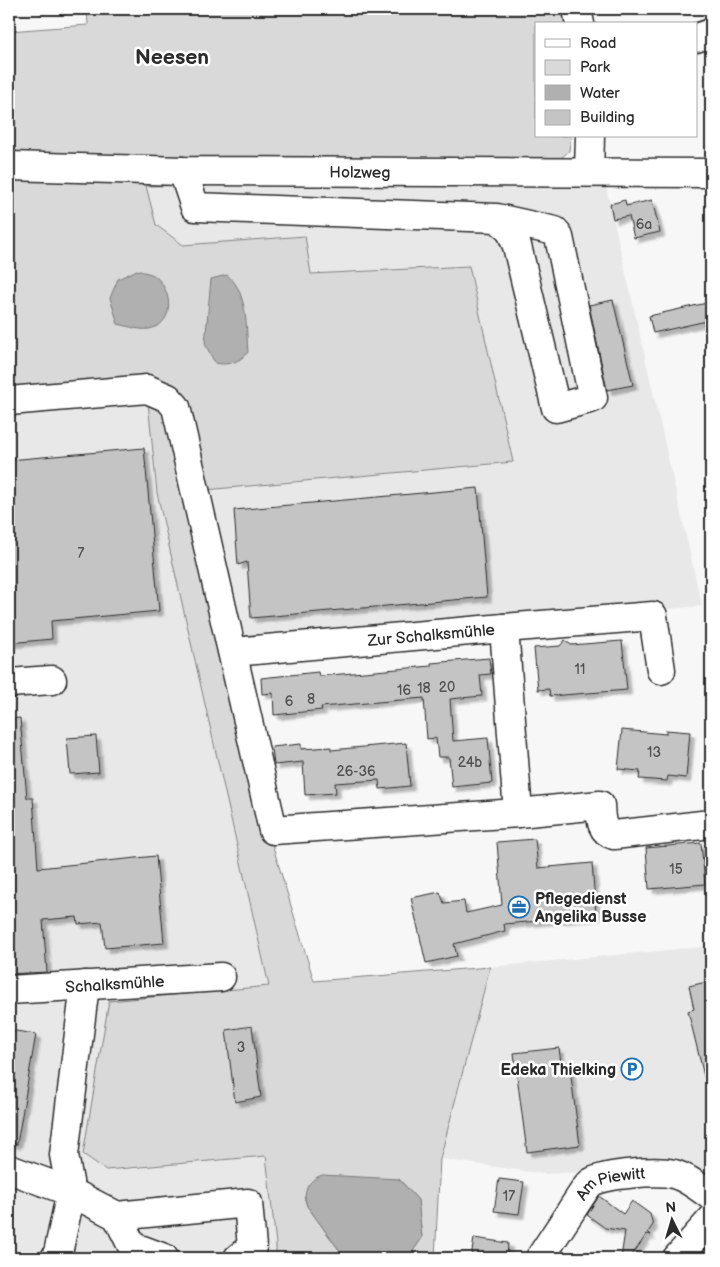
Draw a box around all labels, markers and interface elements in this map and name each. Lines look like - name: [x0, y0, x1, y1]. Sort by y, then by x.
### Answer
- legend: [535, 22, 698, 138]
- text: Road: [580, 34, 616, 53]
- district label: Neesen: [135, 45, 209, 70]
- text: Park: [580, 58, 611, 77]
- text: Water: [580, 84, 620, 103]
- text: Building: [580, 108, 635, 127]
- street label: Holzweg: [329, 164, 391, 183]
- house number: 6a: [636, 216, 652, 233]
- house number: 7: [78, 545, 85, 562]
- street label: Zur Schalksmühle: [366, 621, 496, 651]
- house number: 11: [575, 661, 585, 678]
- house number: 20: [439, 679, 455, 696]
- house number: 18: [417, 680, 431, 697]
- house number: 16: [397, 682, 411, 699]
- house number: 8: [307, 691, 315, 708]
- house number: 6: [285, 693, 294, 710]
- house number: 13: [647, 744, 661, 761]
- house number: 24b: [458, 754, 482, 771]
- house number: 26-36: [336, 763, 376, 780]
- house number: 15: [669, 861, 683, 878]
- place label: Pflegedienst Angelika Busse: [534, 890, 646, 927]
- office icon: Pflegedienst Angelika Busse: [507, 895, 531, 919]
- street label: Schalksmühle: [65, 972, 166, 998]
- house number: 3: [237, 1039, 245, 1056]
- parking icon: Edeka Thielking: [620, 1057, 644, 1081]
- place label: Edeka Thielking: [500, 1061, 616, 1080]
- street label: Am Piewitt: [573, 1165, 646, 1204]
- house number: 17: [503, 1188, 515, 1205]
- north arrow: [648, 1194, 698, 1244]
- text: N: [665, 1199, 677, 1216]

